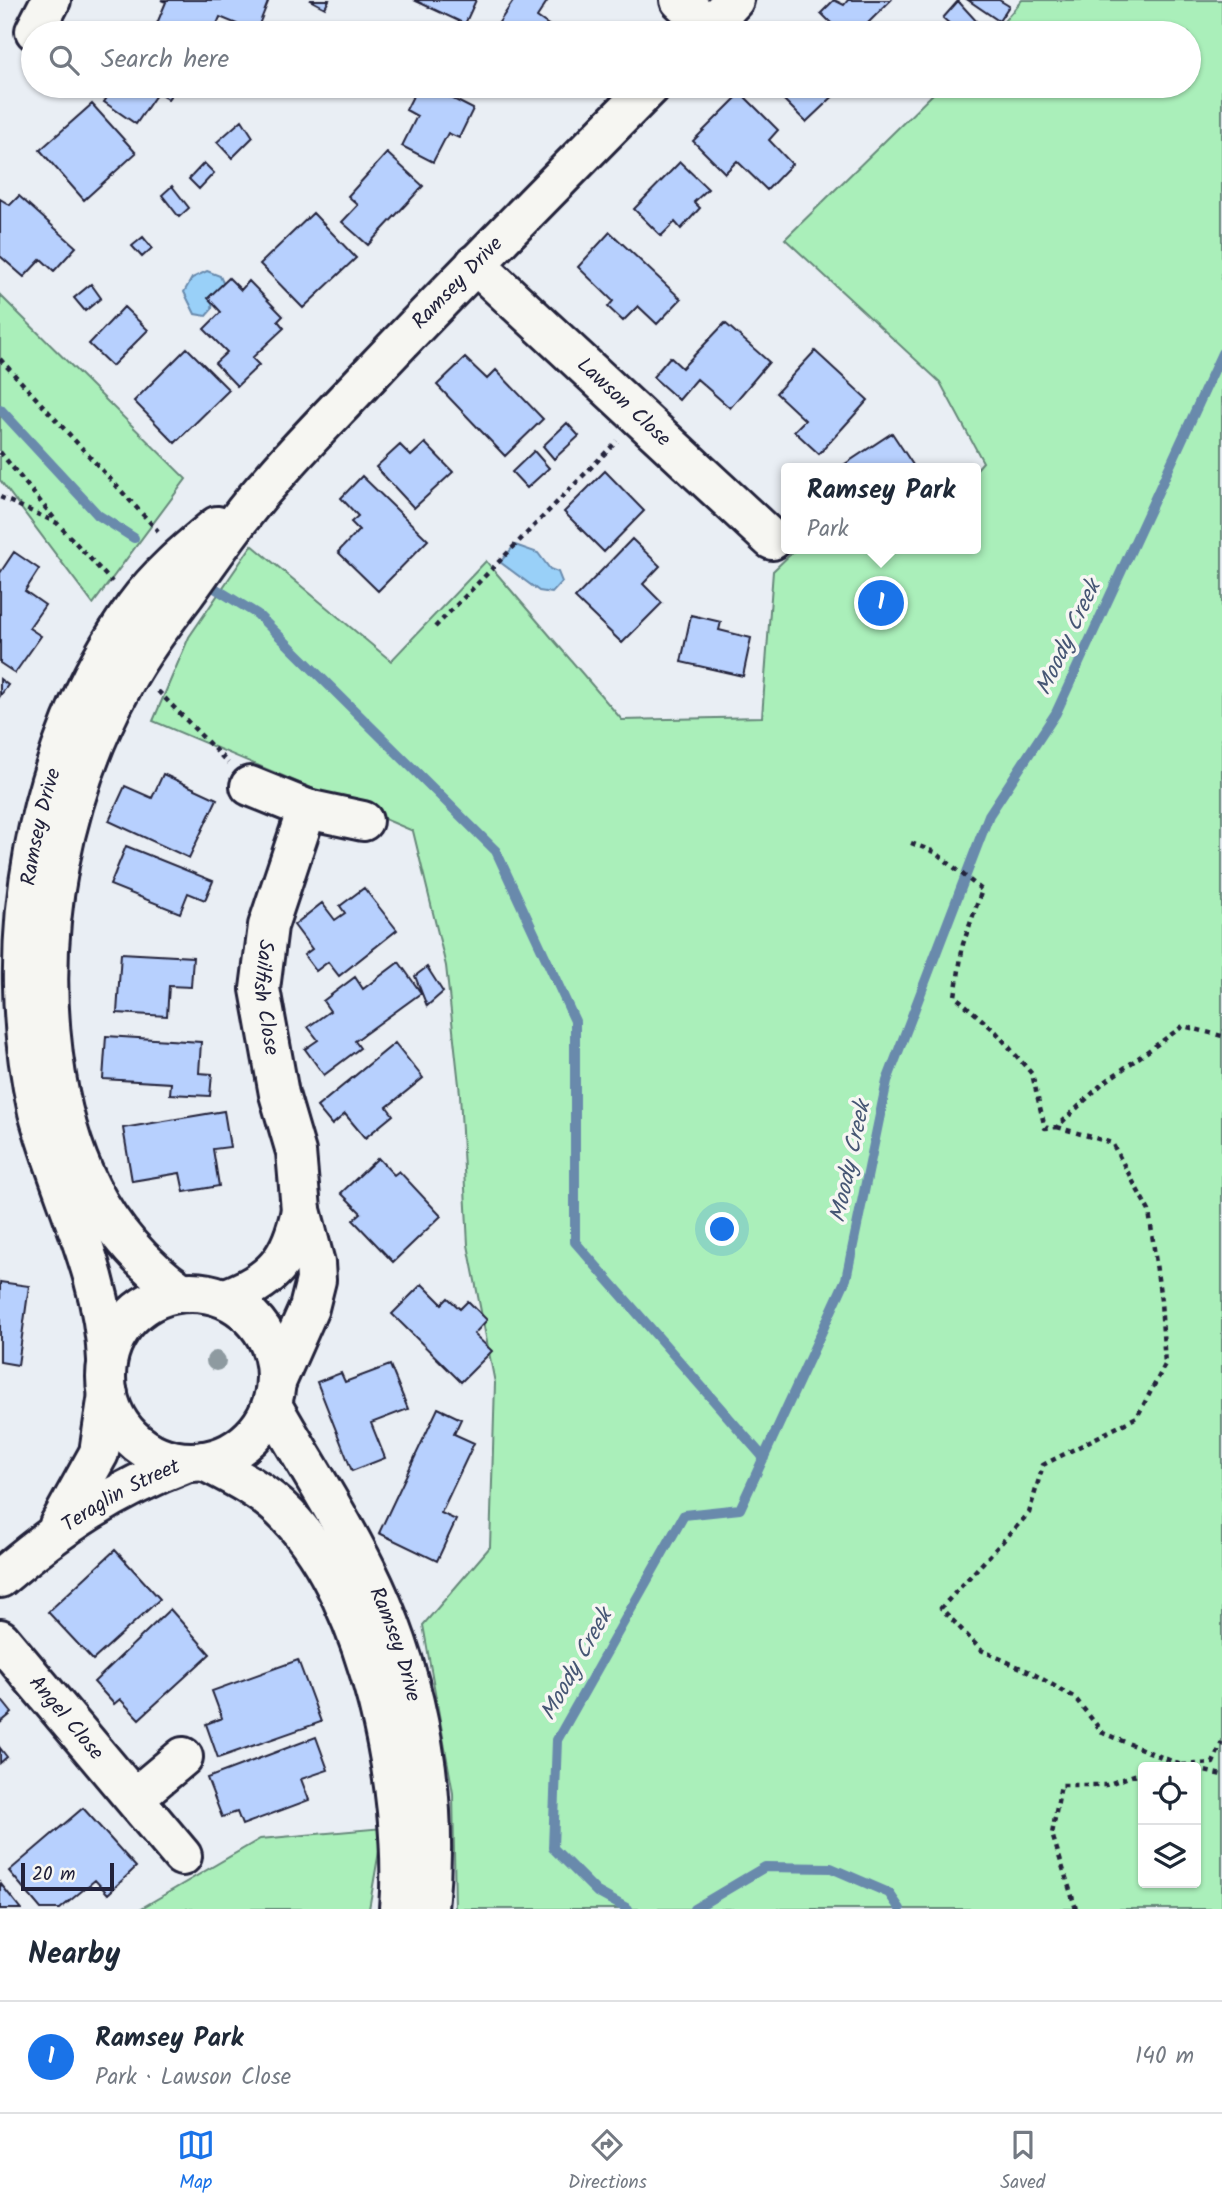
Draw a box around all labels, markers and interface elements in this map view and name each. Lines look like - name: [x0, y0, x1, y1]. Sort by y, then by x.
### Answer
- search box: [21, 21, 1201, 98]
- text: Search here: [101, 39, 229, 81]
- icon: search: [45, 41, 83, 79]
- street label: Ramsey Drive: [404, 228, 511, 337]
- street label: Lawson Close: [569, 350, 679, 455]
- popup: [781, 463, 981, 554]
- text: Ramsey Park: [807, 470, 955, 512]
- text: Park: [807, 512, 849, 548]
- water label: Moody Creek: [1027, 572, 1113, 702]
- pin: 1: [858, 577, 904, 629]
- street label: Ramsey Drive: [12, 764, 70, 888]
- street label: Sailfish Close: [243, 938, 288, 1058]
- water label: Moody Creek: [821, 1095, 882, 1226]
- your location: [705, 1212, 739, 1246]
- street label: Teraglin Street: [55, 1450, 186, 1541]
- street label: Ramsey Drive: [360, 1581, 430, 1705]
- water label: Moody Creek: [531, 1600, 624, 1728]
- street label: Angel Close: [21, 1668, 112, 1768]
- map controls: [1138, 1762, 1201, 1888]
- button: locate: [1138, 1762, 1201, 1825]
- button: layers: [1138, 1825, 1201, 1888]
- scale bar: [21, 1860, 114, 1892]
- text: 20 m: [32, 1860, 75, 1890]
- text: Nearby: [28, 1931, 120, 1979]
- text: Ramsey Park: [95, 2018, 243, 2060]
- text: 1: [48, 2039, 54, 2075]
- text: 140 m: [1135, 2039, 1194, 2075]
- text: Park · Lawson Close: [95, 2060, 291, 2096]
- tab: Map: [177, 2126, 215, 2198]
- tab: Directions: [568, 2126, 647, 2198]
- tab: Saved: [1000, 2126, 1045, 2198]

